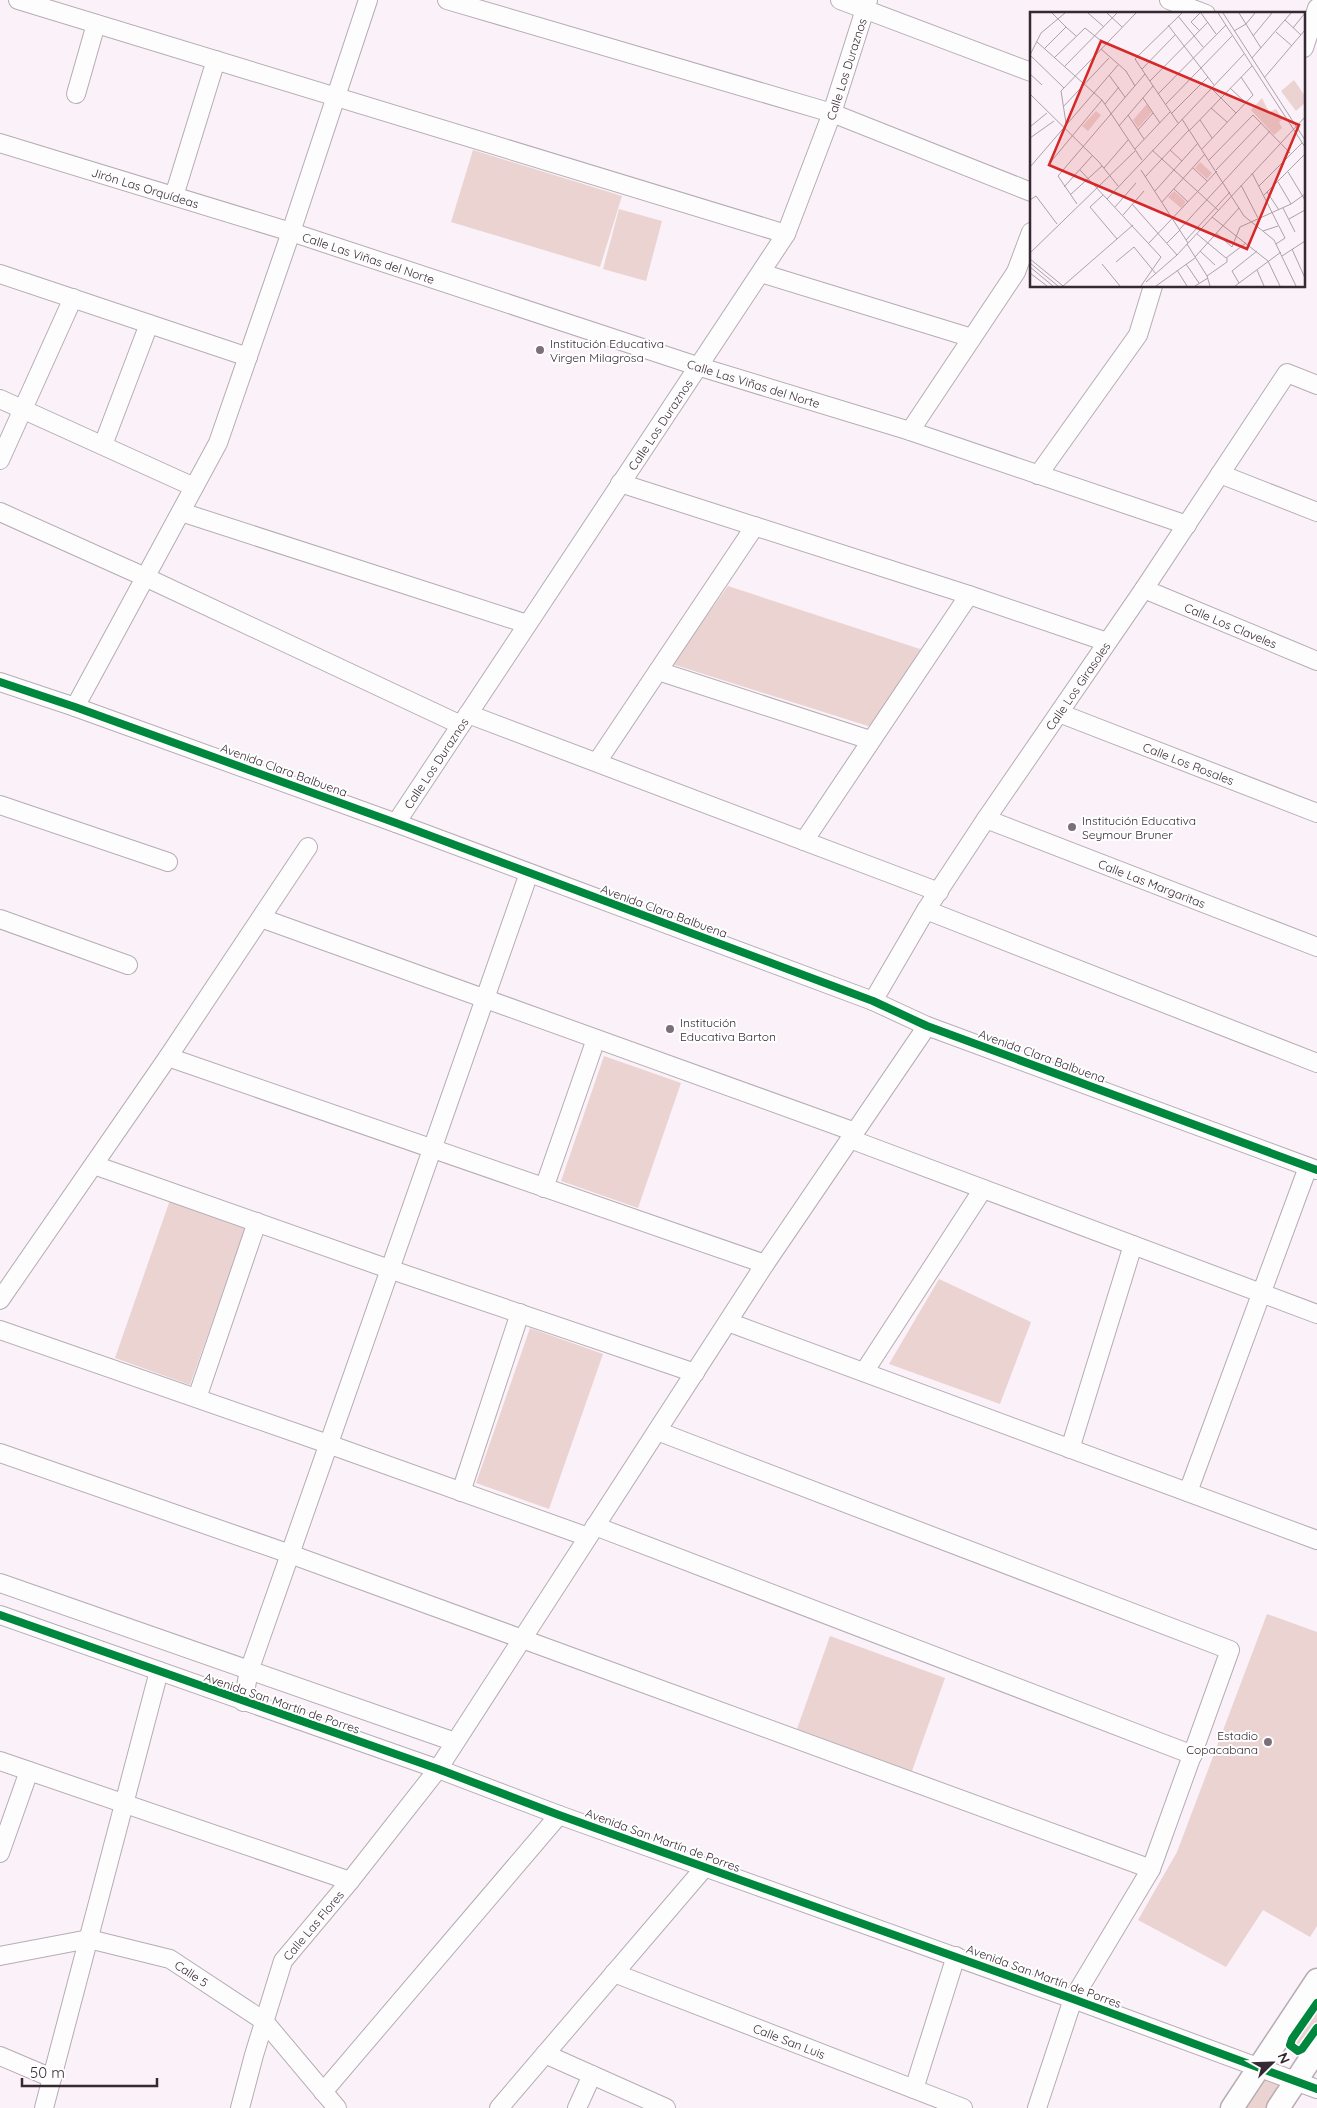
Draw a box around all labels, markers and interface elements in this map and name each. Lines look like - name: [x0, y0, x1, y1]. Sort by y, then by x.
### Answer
- inset map: [1030, 12, 1304, 288]
- street label: Calle Los Duraznos: [823, 16, 869, 122]
- street label: Jirón Las Orquídeas: [90, 164, 201, 211]
- street label: Calle Las Viñas del Norte: [301, 229, 437, 286]
- place label: Institución Educativa Virgen Milagrosa: [550, 336, 664, 365]
- marker: Institución Educativa Virgen Milagrosa: [534, 344, 546, 356]
- street label: Calle Las Viñas del Norte: [685, 356, 822, 411]
- street label: Calle Los Duraznos: [624, 376, 696, 473]
- street label: Calle Los Claveles: [1182, 599, 1280, 651]
- street label: Calle Los Girasoles: [1042, 638, 1113, 733]
- street label: Calle Los Duraznos: [400, 714, 471, 811]
- street label: Calle Los Rosales: [1141, 739, 1237, 788]
- street label: Avenida Clara Balbuena: [219, 740, 349, 800]
- place label: Institución Educativa Seymour Bruner: [1082, 813, 1196, 842]
- marker: Institución Educativa Seymour Bruner: [1066, 821, 1078, 833]
- street label: Calle Las Margaritas: [1096, 856, 1208, 911]
- street label: Avenida Clara Balbuena: [599, 881, 729, 941]
- place label: Institución Educativa Barton: [680, 1015, 776, 1044]
- marker: Institución Educativa Barton: [664, 1023, 676, 1035]
- street label: Avenida Clara Balbuena: [977, 1026, 1107, 1086]
- street label: Avenida San Martín de Porres: [202, 1669, 362, 1737]
- place label: Estadio Copacabana: [1186, 1728, 1258, 1757]
- marker: Estadio Copacabana: [1262, 1736, 1274, 1748]
- street label: Avenida San Martín de Porres: [584, 1805, 743, 1875]
- street label: Calle Las Flores: [279, 1887, 347, 1963]
- street label: Avenida San Martín de Porres: [965, 1941, 1124, 2011]
- street label: Calle 5: [172, 1957, 211, 1990]
- street label: Calle San Luis: [751, 2020, 828, 2062]
- north arrow: [1247, 2038, 1297, 2088]
- text: N: [1274, 2050, 1294, 2066]
- scale bar: [22, 2056, 158, 2088]
- text: 50 m: [30, 2063, 65, 2082]

